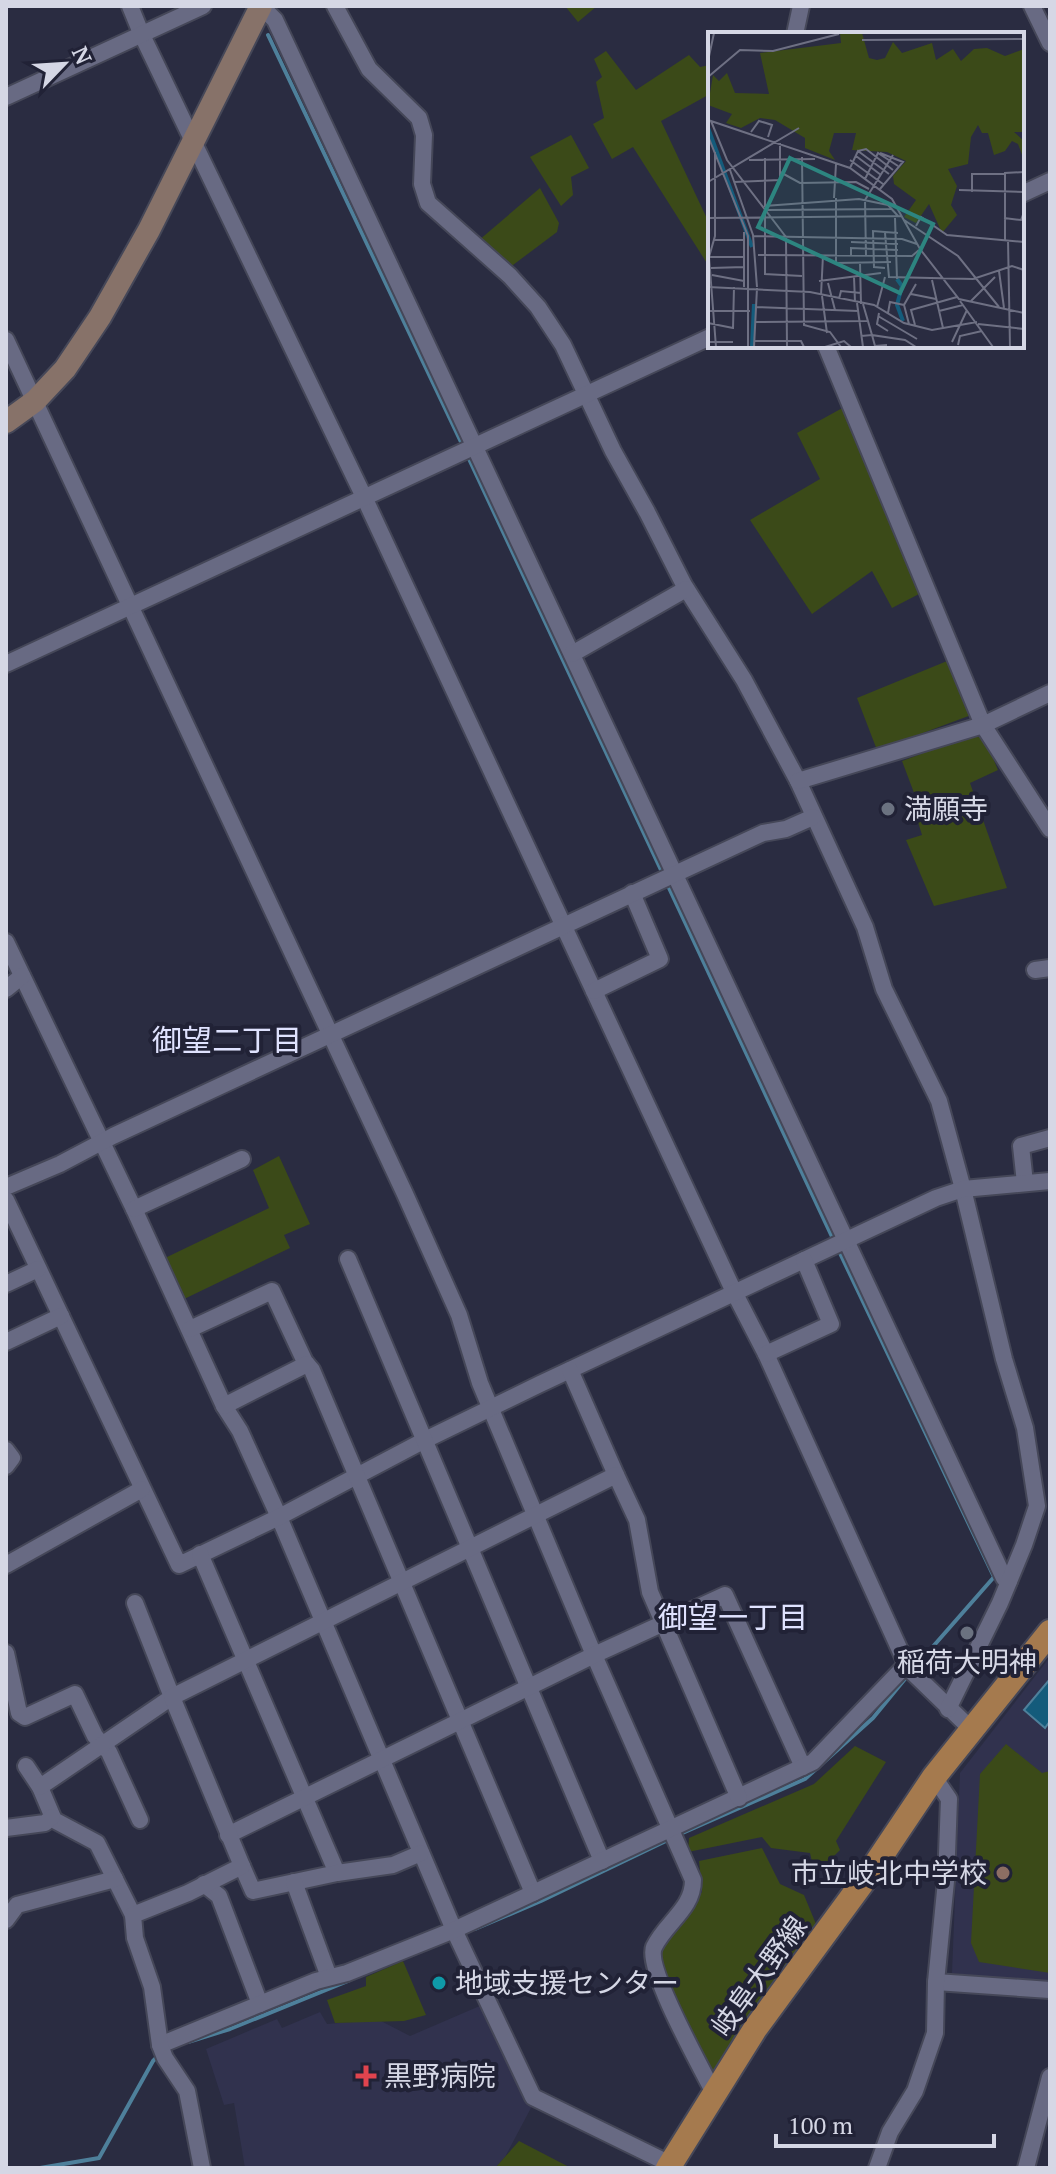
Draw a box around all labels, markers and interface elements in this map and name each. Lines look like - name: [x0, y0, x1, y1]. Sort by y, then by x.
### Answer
- north arrow: [24, 24, 104, 104]
- inset map: [708, 32, 1024, 348]
- text: N: [66, 42, 99, 69]
- place label: 満願寺: [904, 790, 988, 827]
- marker: 満願寺: [879, 800, 897, 818]
- district label: 御望二丁目: [152, 1020, 302, 1060]
- district label: 御望一丁目: [658, 1597, 808, 1637]
- marker: 稲荷大明神: [958, 1624, 976, 1642]
- place label: 稲荷大明神: [897, 1643, 1037, 1680]
- place label: 市立岐北中学校: [791, 1854, 987, 1891]
- marker: 市立岐北中学校: [994, 1864, 1012, 1882]
- street label: 岐阜大野線: [702, 1908, 815, 2043]
- place label: 地域支援センター: [455, 1964, 679, 2001]
- marker: 地域支援センター: [430, 1974, 448, 1992]
- place label: 黒野病院: [384, 2057, 496, 2094]
- marker: 黒野病院: [355, 2065, 377, 2087]
- scale bar: [776, 2098, 994, 2148]
- text: 100 m: [788, 2109, 853, 2141]

